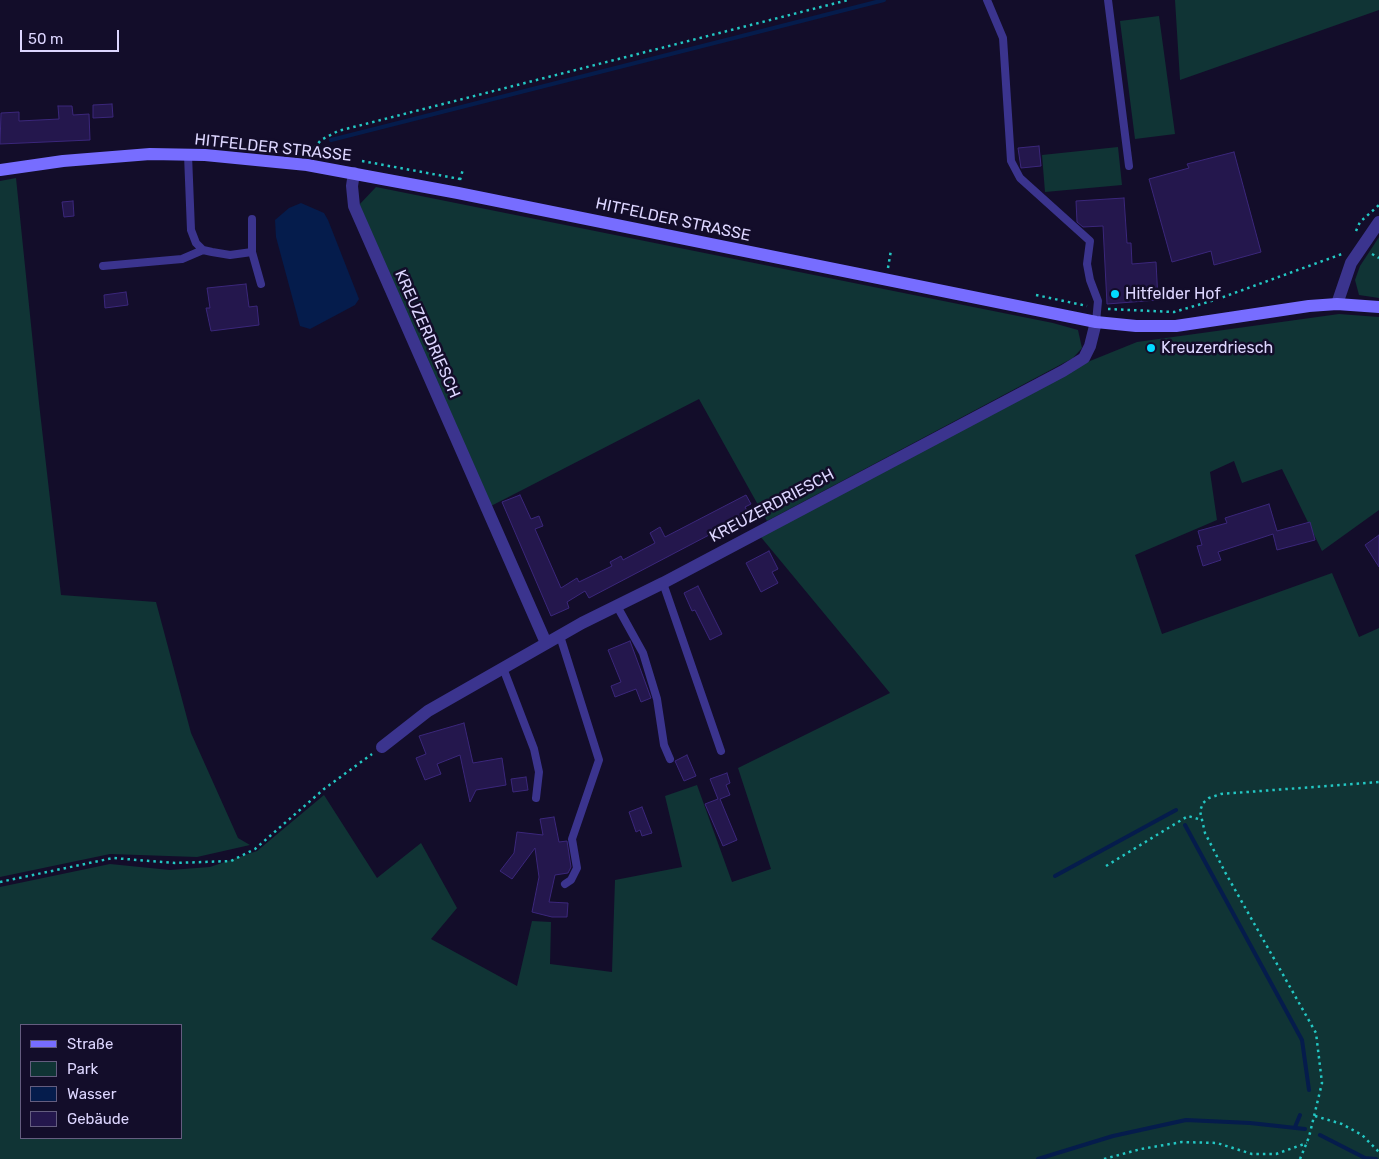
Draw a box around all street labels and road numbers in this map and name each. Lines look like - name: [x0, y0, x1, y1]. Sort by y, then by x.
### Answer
- street label: HITFELDER STRASSE: [193, 130, 353, 166]
- street label: HITFELDER STRASSE: [594, 194, 752, 246]
- street label: KREUZERDRIESCH: [390, 267, 464, 401]
- street label: KREUZERDRIESCH: [706, 465, 838, 547]

